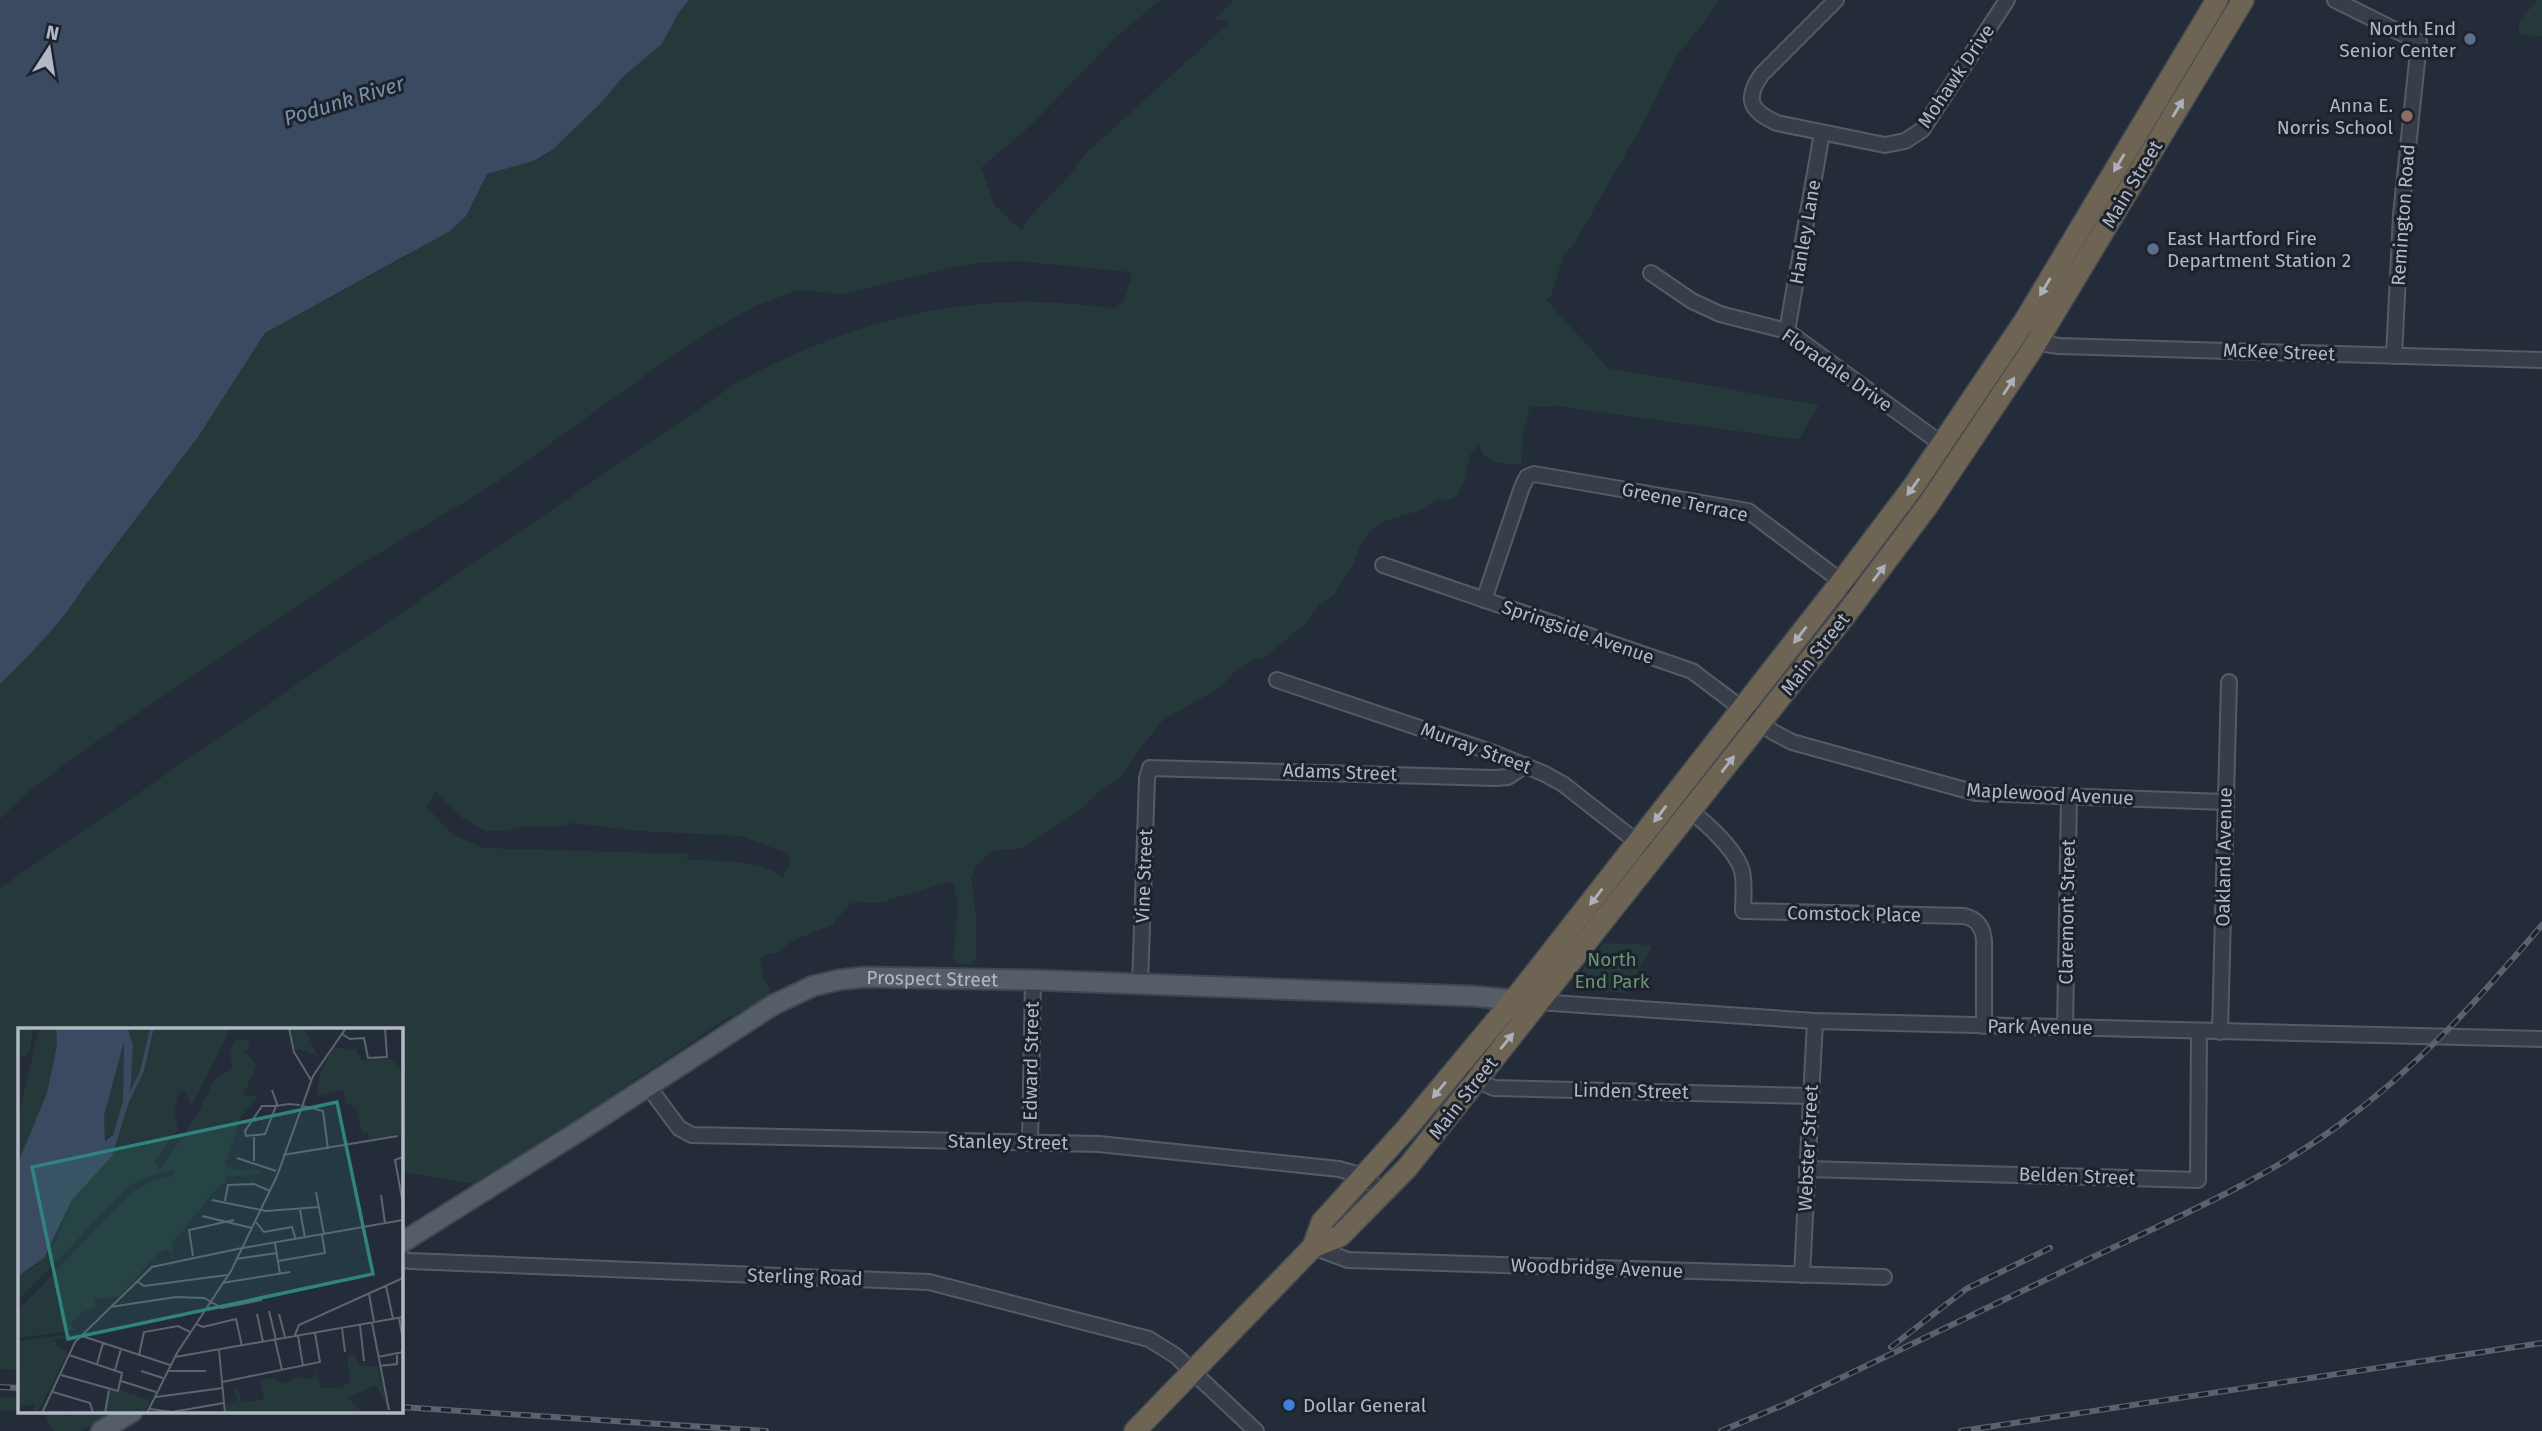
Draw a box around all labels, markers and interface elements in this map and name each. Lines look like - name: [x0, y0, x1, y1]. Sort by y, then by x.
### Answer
- north arrow: [14, 14, 84, 84]
- place label: North End Senior Center: [2339, 17, 2457, 62]
- text: N: [44, 20, 61, 45]
- street label: Mohawk Drive: [1913, 20, 1999, 132]
- marker: North End Senior Center: [2462, 31, 2478, 47]
- water label: Podunk River: [281, 70, 408, 132]
- place label: Anna E. Norris School: [2277, 94, 2393, 139]
- one-way arrow: [2171, 99, 2184, 118]
- marker: Anna E. Norris School: [2399, 108, 2415, 124]
- street label: Main Street: [2097, 136, 2167, 232]
- street label: Remington Road: [2387, 143, 2419, 287]
- one-way arrow: [2113, 154, 2125, 173]
- street label: Hanley Lane: [1785, 178, 1825, 286]
- place label: East Hartford Fire Department Station 2: [2167, 227, 2351, 272]
- marker: East Hartford Fire Department Station 2: [2145, 241, 2161, 257]
- one-way arrow: [2038, 278, 2051, 297]
- street label: Floradale Drive: [1777, 323, 1897, 417]
- street label: McKee Street: [2223, 339, 2336, 365]
- one-way arrow: [2002, 376, 2015, 396]
- street label: Greene Terrace: [1620, 477, 1750, 527]
- one-way arrow: [1906, 478, 1920, 496]
- one-way arrow: [1871, 564, 1885, 582]
- street label: Springside Avenue: [1499, 595, 1657, 669]
- street label: Main Street: [1776, 608, 1854, 700]
- one-way arrow: [1792, 625, 1807, 643]
- street label: Murray Street: [1418, 717, 1534, 779]
- one-way arrow: [1720, 755, 1735, 772]
- street label: Adams Street: [1282, 759, 1398, 785]
- street label: Maplewood Avenue: [1966, 778, 2134, 810]
- street label: Oakland Avenue: [2211, 787, 2237, 927]
- one-way arrow: [1652, 805, 1667, 823]
- street label: Vine Street: [1131, 828, 1157, 923]
- street label: Claremont Street: [2054, 839, 2080, 985]
- one-way arrow: [1589, 887, 1604, 905]
- street label: Comstock Place: [1787, 901, 1921, 927]
- park label: North End Park: [1575, 948, 1650, 993]
- street label: Prospect Street: [866, 966, 998, 991]
- street label: Edward Street: [1018, 1001, 1044, 1121]
- street label: Park Avenue: [1987, 1015, 2093, 1039]
- inset map: [18, 1028, 402, 1414]
- one-way arrow: [1499, 1033, 1514, 1050]
- street label: Main Street: [1424, 1052, 1502, 1144]
- street label: Linden Street: [1573, 1078, 1689, 1104]
- one-way arrow: [1432, 1081, 1447, 1098]
- street label: Webster Street: [1793, 1084, 1823, 1212]
- street label: Stanley Street: [948, 1129, 1068, 1155]
- street label: Belden Street: [2018, 1162, 2136, 1190]
- street label: Woodbridge Avenue: [1510, 1253, 1684, 1283]
- street label: Sterling Road: [747, 1263, 863, 1291]
- place label: Dollar General: [1303, 1394, 1427, 1417]
- marker: Dollar General: [1281, 1397, 1297, 1413]

